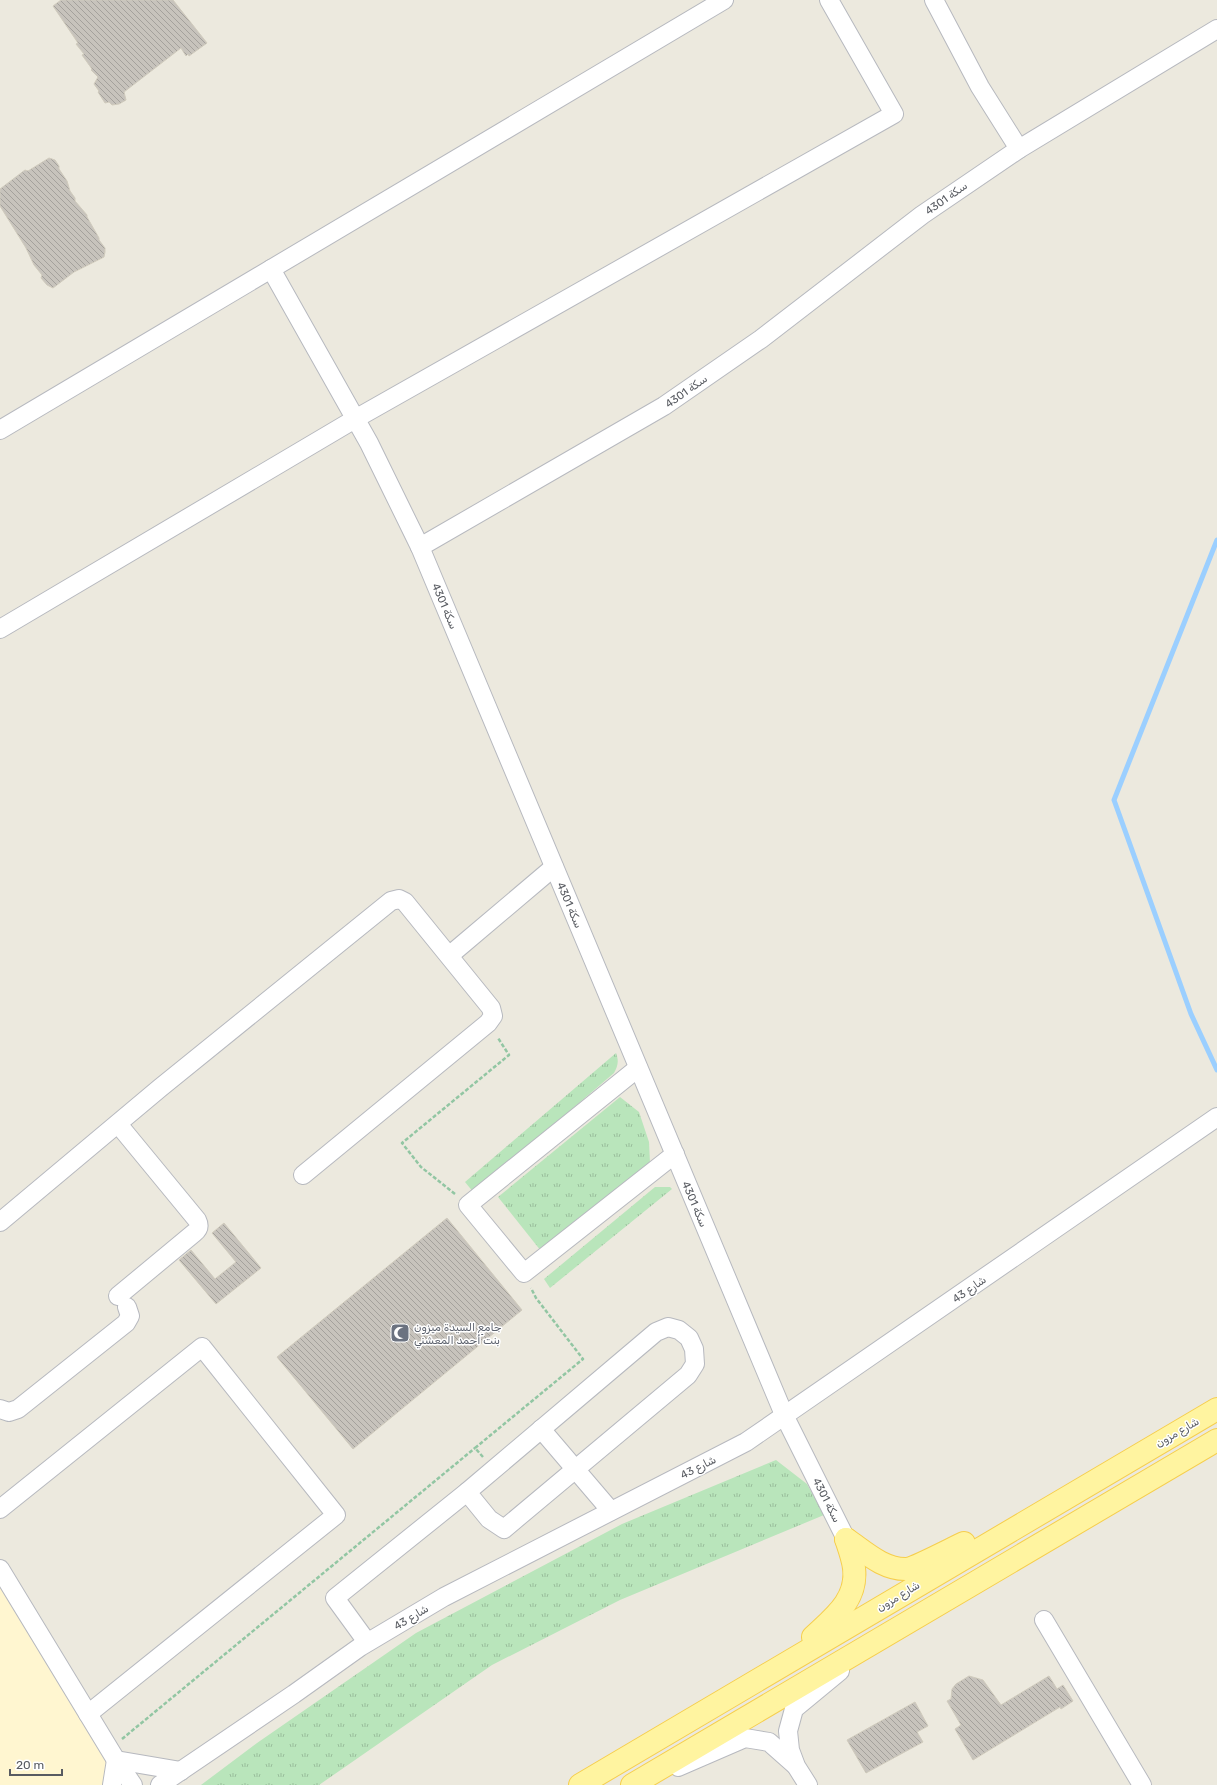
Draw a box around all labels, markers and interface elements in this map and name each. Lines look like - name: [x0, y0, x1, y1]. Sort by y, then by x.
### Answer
- street label: سكة 4301: [923, 179, 970, 218]
- street label: سكة 4301: [663, 372, 710, 411]
- street label: سكة 4301: [429, 581, 460, 631]
- street label: سكة 4301: [554, 880, 585, 930]
- street label: سكة 4301: [679, 1179, 710, 1229]
- street label: شارع 43: [950, 1273, 990, 1307]
- place label: جامع السيدة ميزون بنت أحمد المعشني: [414, 1321, 502, 1349]
- mosque icon: جامع السيدة ميزون بنت أحمد المعشني: [389, 1322, 411, 1344]
- street label: شارع مزون: [1153, 1415, 1202, 1452]
- street label: شارع 43: [678, 1453, 719, 1484]
- street label: سكة 4301: [810, 1476, 843, 1525]
- street label: شارع مزون: [874, 1579, 923, 1616]
- street label: شارع 43: [392, 1602, 432, 1635]
- scale bar: [10, 1751, 62, 1777]
- text: 20 m: [16, 1758, 44, 1772]

